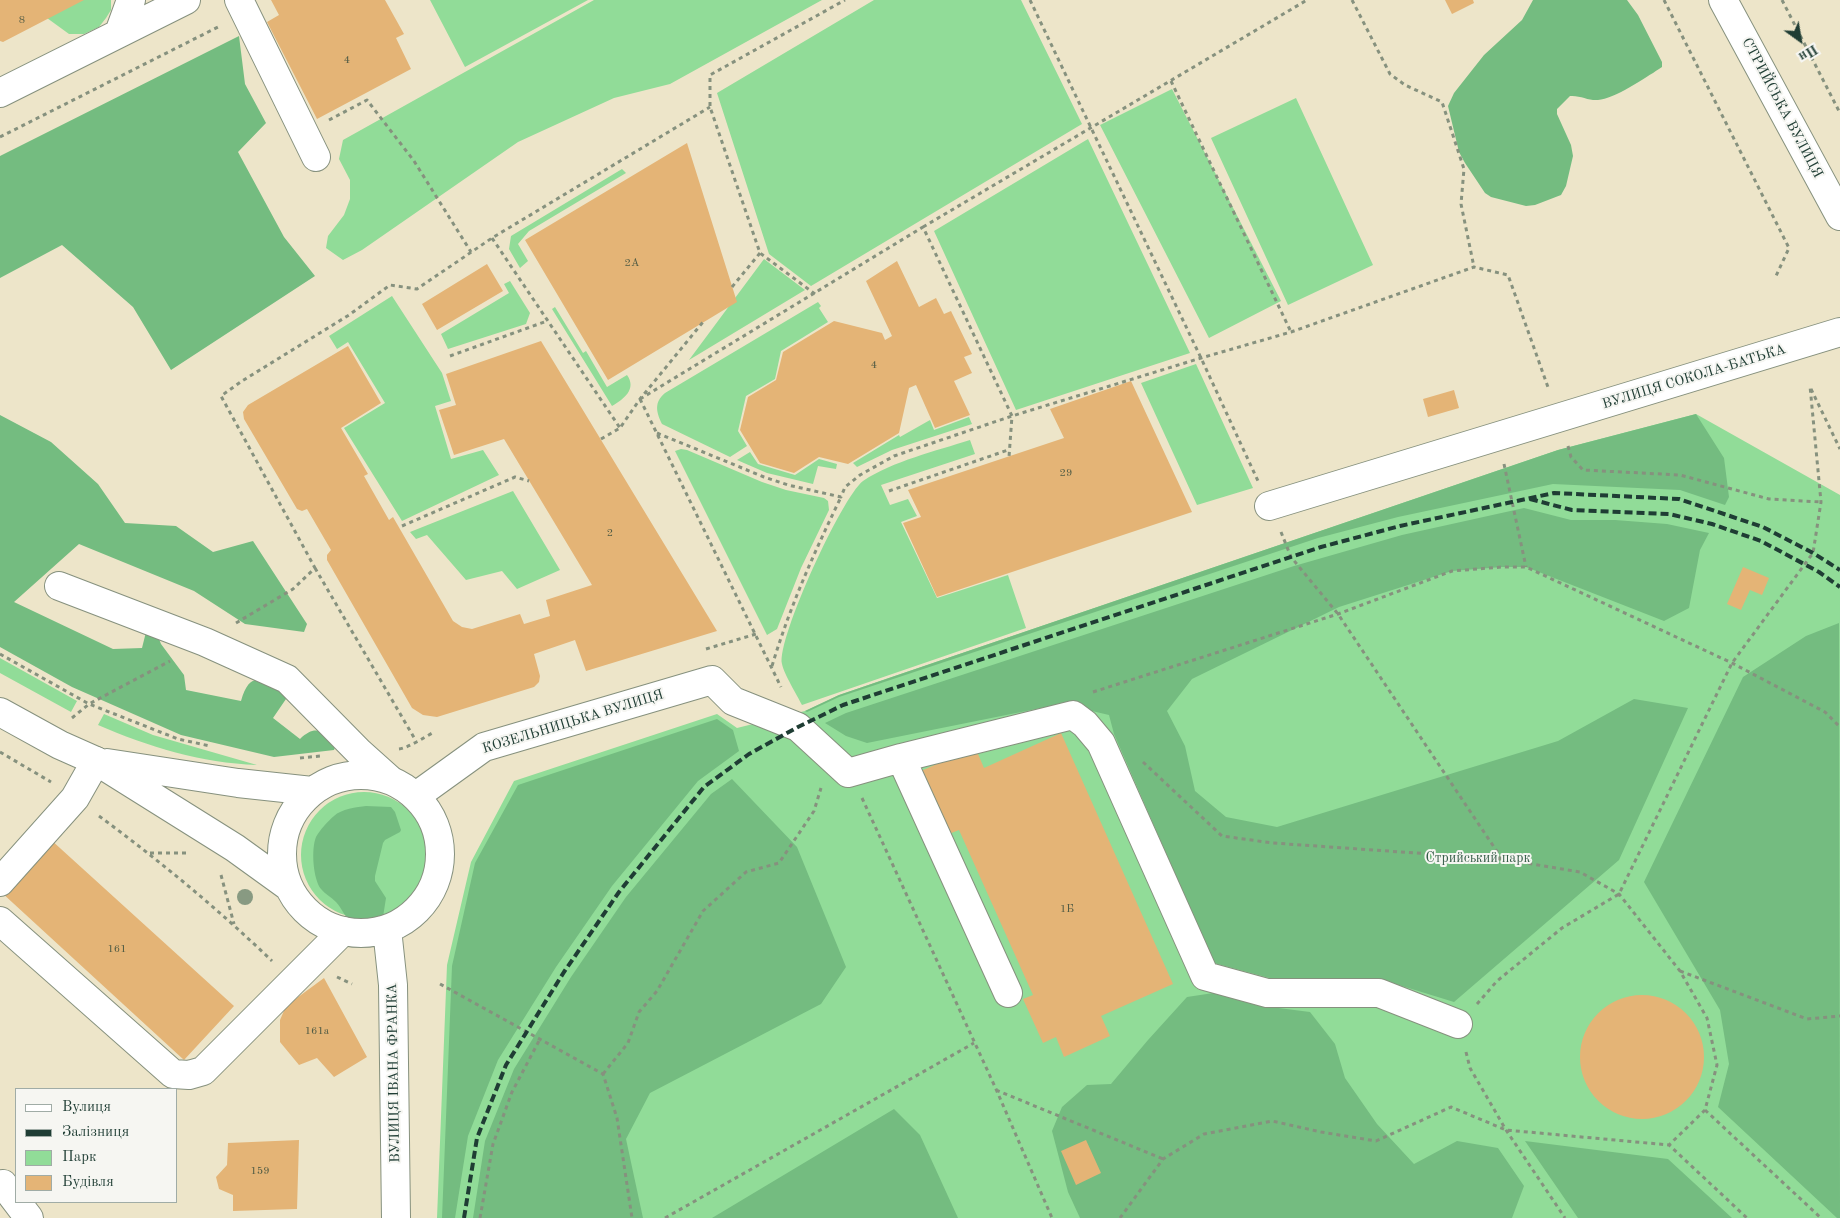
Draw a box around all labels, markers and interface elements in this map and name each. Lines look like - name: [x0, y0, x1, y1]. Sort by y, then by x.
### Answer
- house number: 8: [19, 13, 25, 27]
- north arrow: [1775, 15, 1825, 65]
- street label: СТРИЙСЬКА ВУЛИЦЯ: [1738, 35, 1826, 181]
- text: Пн: [1796, 42, 1820, 64]
- house number: 4: [344, 53, 350, 67]
- house number: 2А: [625, 256, 639, 270]
- street label: ВУЛИЦЯ СОКОЛА-БАТЬКА: [1600, 341, 1788, 413]
- house number: 4: [871, 358, 877, 372]
- house number: 29: [1060, 466, 1072, 480]
- house number: 2: [607, 526, 613, 540]
- street label: КОЗЕЛЬНИЦЬКА ВУЛИЦЯ: [480, 686, 666, 758]
- park label: Стрийський парк: [1425, 850, 1531, 866]
- house number: 1Б: [1060, 902, 1074, 916]
- house number: 161: [107, 942, 127, 956]
- street label: ВУЛИЦЯ ІВАНА ФРАНКА: [384, 983, 404, 1163]
- house number: 161а: [305, 1024, 329, 1038]
- legend: [15, 1088, 178, 1203]
- text: Вулиця: [62, 1100, 111, 1115]
- text: Залізниця: [62, 1125, 129, 1140]
- text: Парк: [62, 1150, 97, 1165]
- house number: 159: [250, 1164, 270, 1178]
- text: Будівля: [62, 1175, 114, 1190]

